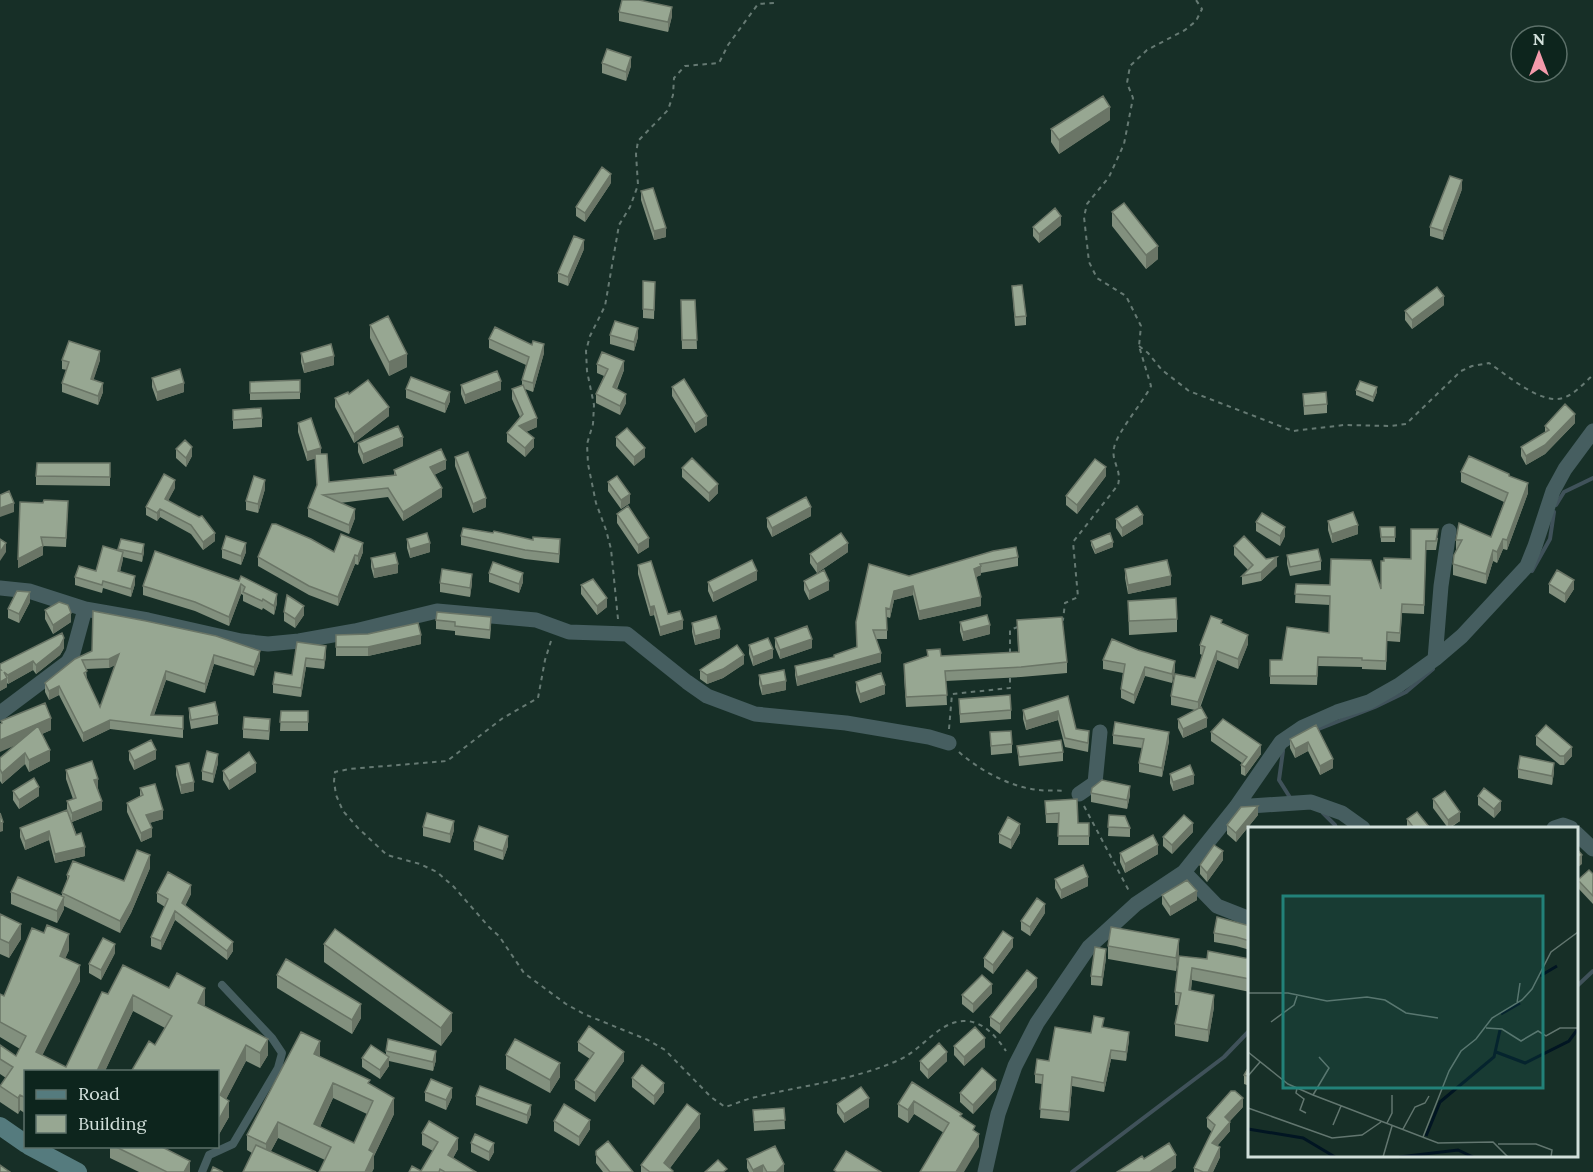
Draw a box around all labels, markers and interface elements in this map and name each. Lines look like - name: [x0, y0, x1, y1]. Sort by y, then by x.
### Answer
- north arrow: [1509, 24, 1569, 84]
- text: N: [1533, 29, 1545, 49]
- inset map: [1248, 827, 1578, 1157]
- legend: [24, 1070, 219, 1148]
- text: Road: [78, 1082, 120, 1105]
- text: Building: [78, 1112, 148, 1135]

